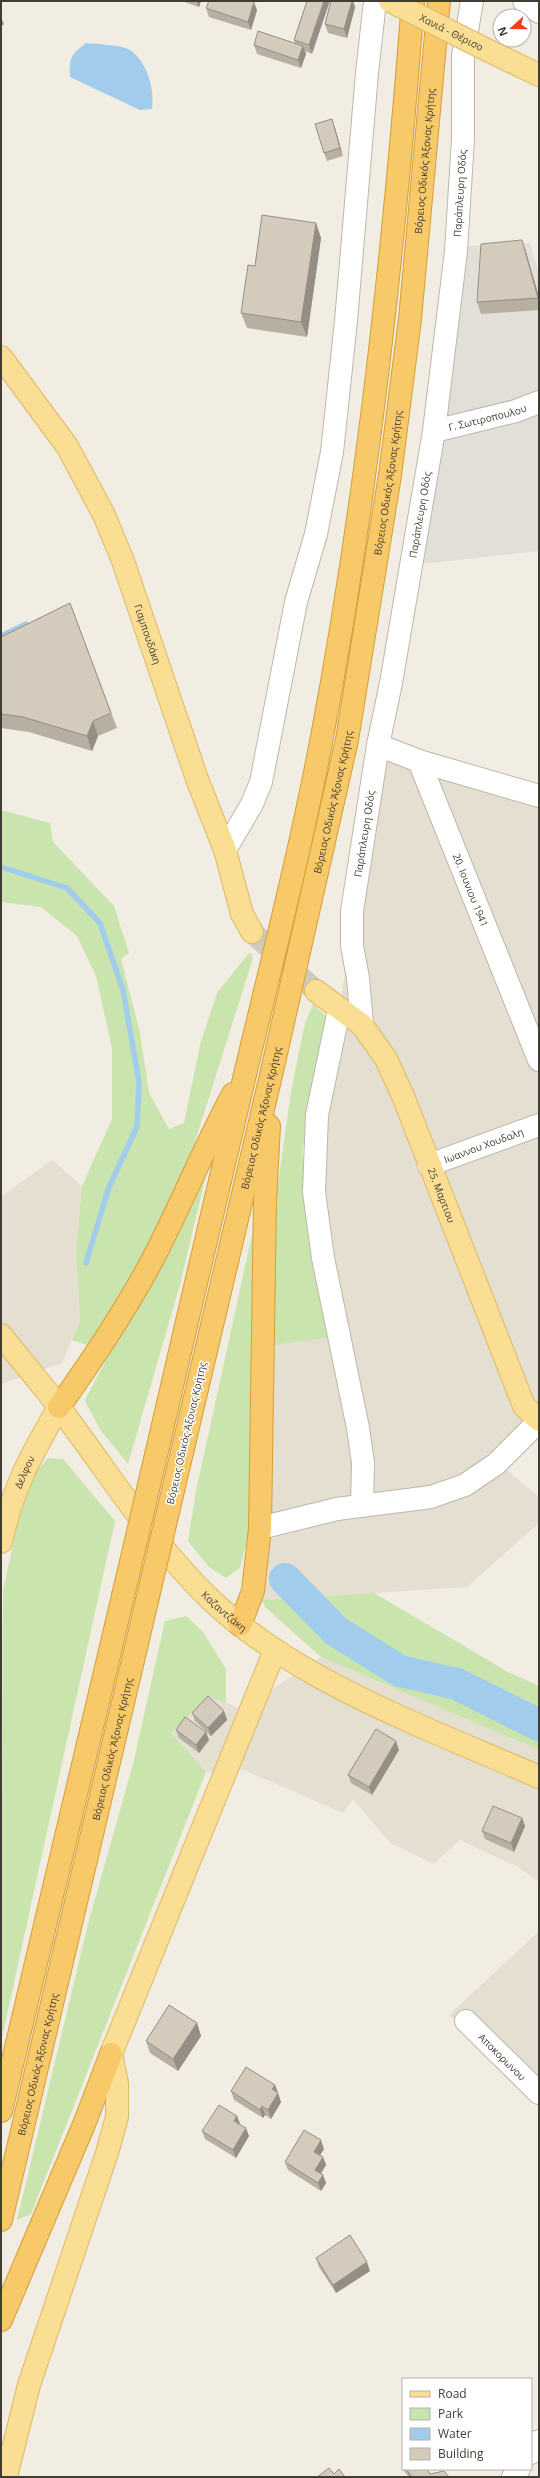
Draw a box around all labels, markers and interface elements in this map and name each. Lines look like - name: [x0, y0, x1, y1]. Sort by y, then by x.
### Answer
- north arrow: [492, 8, 532, 48]
- street label: Χανιά - Θέρισο: [417, 10, 486, 54]
- text: N: [494, 25, 511, 39]
- street label: Βόρειος Οδικός Άξονας Κρήτης: [411, 87, 438, 234]
- street label: Παράπλευρη Οδός: [450, 149, 469, 237]
- street label: Γ. Σωτιροπουλου: [447, 401, 528, 434]
- street label: Βόρειος Οδικός Άξονας Κρήτης: [370, 410, 405, 556]
- street label: Παράπλευρη Οδός: [405, 470, 434, 559]
- street label: Γιαμπουδάκη: [131, 602, 165, 666]
- street label: Βόρειος Οδικός Άξονας Κρήτης: [310, 729, 355, 875]
- street label: Παράπλευρη Οδός: [350, 789, 378, 878]
- street label: 20. Ιουνιου 1941: [450, 851, 492, 929]
- street label: Βόρειος Οδικός Άξονας Κρήτης: [237, 1045, 284, 1191]
- street label: Ιωαννου Χουδαλη: [442, 1124, 525, 1166]
- street label: 25. Μαρτιου: [425, 1166, 459, 1225]
- street label: Βόρειος Οδικός Άξονας Κρήτης: [163, 1360, 209, 1506]
- street label: Δελφον: [11, 1453, 38, 1490]
- street label: Καζαντζάκη: [199, 1588, 250, 1635]
- street label: Βόρειος Οδικός Άξονας Κρήτης: [89, 1676, 136, 1822]
- street label: Βόρειος Οδικός Άξονας Κρήτης: [14, 1991, 61, 2137]
- street label: Αποκορωνου: [476, 2030, 529, 2083]
- legend: [402, 2378, 532, 2470]
- text: Road: [438, 2385, 467, 2402]
- text: Park: [438, 2405, 464, 2422]
- text: Water: [438, 2425, 472, 2442]
- text: Building: [438, 2445, 484, 2462]

